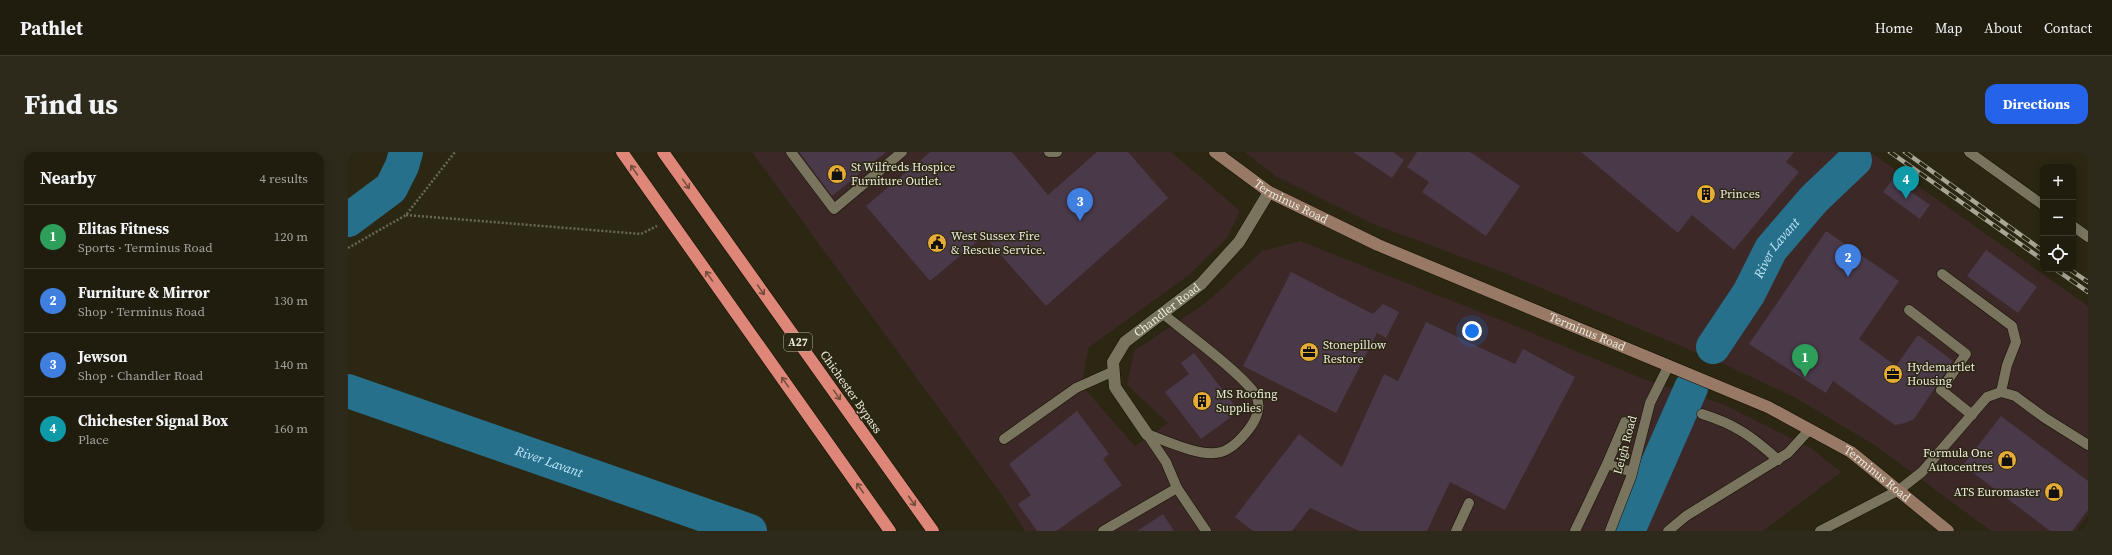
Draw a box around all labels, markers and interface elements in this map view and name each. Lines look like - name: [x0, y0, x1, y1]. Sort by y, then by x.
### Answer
- text: Pathlet: [20, 15, 83, 41]
- text: Home: [1875, 18, 1913, 38]
- text: Map: [1935, 18, 1962, 38]
- text: About: [1984, 18, 2022, 38]
- text: Contact: [2044, 18, 2092, 38]
- button: Directions: [1985, 84, 2088, 124]
- text: Find us: [24, 85, 118, 123]
- place label: St Wilfreds Hospice Furniture Outlet.: [851, 159, 955, 189]
- shop icon: St Wilfreds Hospice Furniture Outlet.: [826, 163, 848, 185]
- one-way arrow: [630, 164, 638, 175]
- map controls: [2040, 164, 2076, 272]
- button: +: [2040, 164, 2076, 200]
- text: Nearby: [40, 166, 96, 190]
- pin: 4: [1893, 166, 1919, 199]
- text: 4 results: [260, 170, 308, 187]
- street label: Terminus Road: [1251, 175, 1331, 227]
- one-way arrow: [682, 178, 690, 189]
- building icon: Princes: [1695, 183, 1717, 205]
- place label: Princes: [1720, 186, 1760, 202]
- pin: 3: [1067, 188, 1093, 221]
- button: −: [2040, 200, 2076, 236]
- water label: River Lavant: [1749, 213, 1803, 282]
- text: Elitas Fitness: [78, 218, 169, 239]
- text: 1: [49, 228, 57, 245]
- text: 120 m: [274, 228, 308, 245]
- place label: West Sussex Fire & Rescue Service.: [951, 228, 1046, 258]
- public building icon: West Sussex Fire & Rescue Service.: [926, 232, 948, 254]
- button: locate: [2040, 236, 2076, 272]
- text: Sports · Terminus Road: [78, 239, 213, 256]
- pin: 2: [1835, 244, 1861, 277]
- one-way arrow: [705, 270, 713, 281]
- street label: Chandler Road: [1130, 279, 1204, 341]
- text: Furniture & Mirror: [78, 282, 210, 303]
- one-way arrow: [757, 284, 765, 295]
- text: 2: [49, 292, 57, 309]
- text: 130 m: [274, 292, 308, 309]
- text: Shop · Terminus Road: [78, 303, 205, 320]
- street label: Terminus Road: [1547, 309, 1628, 355]
- your location: [1462, 321, 1482, 341]
- road number: A27: [784, 333, 812, 351]
- place label: Stonepillow Restore: [1323, 337, 1387, 367]
- office icon: Stonepillow Restore: [1298, 341, 1320, 363]
- pin: 1: [1792, 344, 1818, 377]
- text: Jewson: [78, 346, 127, 367]
- street label: Chichester Bypass: [816, 347, 886, 437]
- text: 3: [49, 356, 57, 373]
- text: 140 m: [274, 356, 308, 373]
- place label: Hydemartlet Housing: [1907, 359, 1975, 389]
- office icon: Hydemartlet Housing: [1882, 363, 1904, 385]
- text: Shop · Chandler Road: [78, 367, 203, 384]
- one-way arrow: [780, 376, 789, 387]
- place label: MS Roofing Supplies: [1216, 386, 1277, 416]
- one-way arrow: [833, 390, 841, 401]
- building icon: MS Roofing Supplies: [1191, 390, 1213, 412]
- text: Chichester Signal Box: [78, 410, 228, 431]
- street label: Leigh Road: [1609, 414, 1641, 476]
- text: 4: [49, 420, 57, 437]
- text: 160 m: [274, 420, 308, 437]
- text: Place: [78, 431, 109, 448]
- water label: River Lavant: [512, 441, 586, 481]
- street label: Terminus Road: [1841, 442, 1914, 505]
- place label: Formula One Autocentres: [1923, 445, 1993, 475]
- shop icon: Formula One Autocentres: [1996, 449, 2018, 471]
- shop icon: ATS Euromaster: [2043, 481, 2065, 503]
- one-way arrow: [856, 482, 864, 493]
- place label: ATS Euromaster: [1954, 484, 2040, 500]
- one-way arrow: [908, 496, 916, 507]

